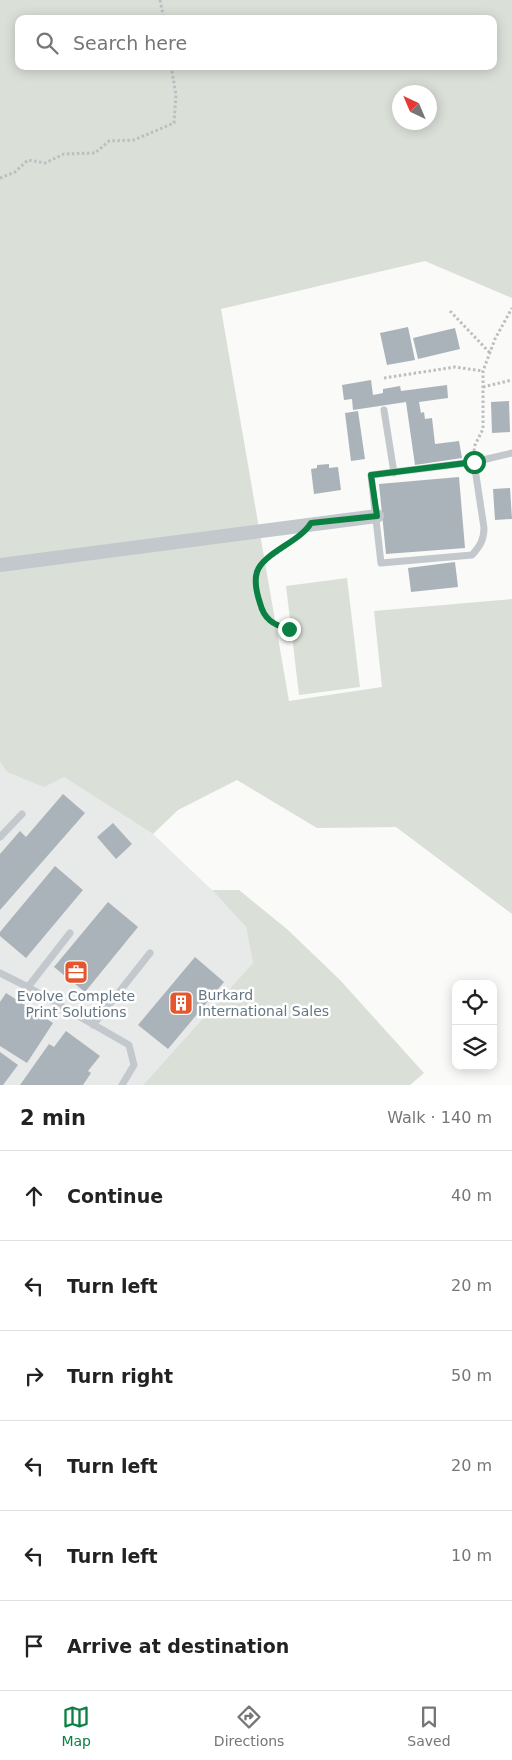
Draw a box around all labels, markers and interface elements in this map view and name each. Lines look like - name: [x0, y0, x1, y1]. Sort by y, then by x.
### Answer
- search box: [15, 15, 497, 70]
- icon: search: [33, 29, 61, 57]
- text: Search here: [73, 32, 187, 54]
- north arrow: [392, 85, 437, 130]
- route start: [463, 451, 486, 474]
- route end: [278, 618, 301, 641]
- office icon: Evolve Complete Print Solutions: [63, 959, 89, 985]
- map controls: [452, 980, 497, 1070]
- button: locate: [452, 980, 497, 1025]
- place label: Burkard International Sales: [198, 987, 329, 1019]
- place label: Evolve Complete Print Solutions: [17, 988, 135, 1020]
- building icon: Burkard International Sales: [168, 990, 194, 1016]
- button: layers: [452, 1025, 497, 1070]
- text: 2 min: [20, 1106, 86, 1130]
- text: Walk · 140 m: [387, 1108, 492, 1127]
- icon: ahead: [20, 1182, 48, 1210]
- text: Continue: [67, 1185, 163, 1207]
- text: 40 m: [451, 1186, 492, 1205]
- icon: left: [20, 1272, 48, 1300]
- text: Turn left: [67, 1275, 158, 1297]
- text: 20 m: [451, 1276, 492, 1295]
- icon: right: [20, 1362, 48, 1390]
- text: Turn right: [67, 1365, 173, 1387]
- text: 50 m: [451, 1366, 492, 1385]
- icon: left: [20, 1452, 48, 1480]
- text: Turn left: [67, 1455, 158, 1477]
- text: 20 m: [451, 1456, 492, 1475]
- icon: left: [20, 1542, 48, 1570]
- text: Turn left: [67, 1545, 158, 1567]
- text: 10 m: [451, 1546, 492, 1565]
- icon: arrive: [20, 1632, 48, 1660]
- text: Arrive at destination: [67, 1635, 289, 1657]
- tab: Map: [61, 1703, 91, 1749]
- tab: Directions: [214, 1703, 284, 1749]
- tab: Saved: [407, 1703, 451, 1749]

